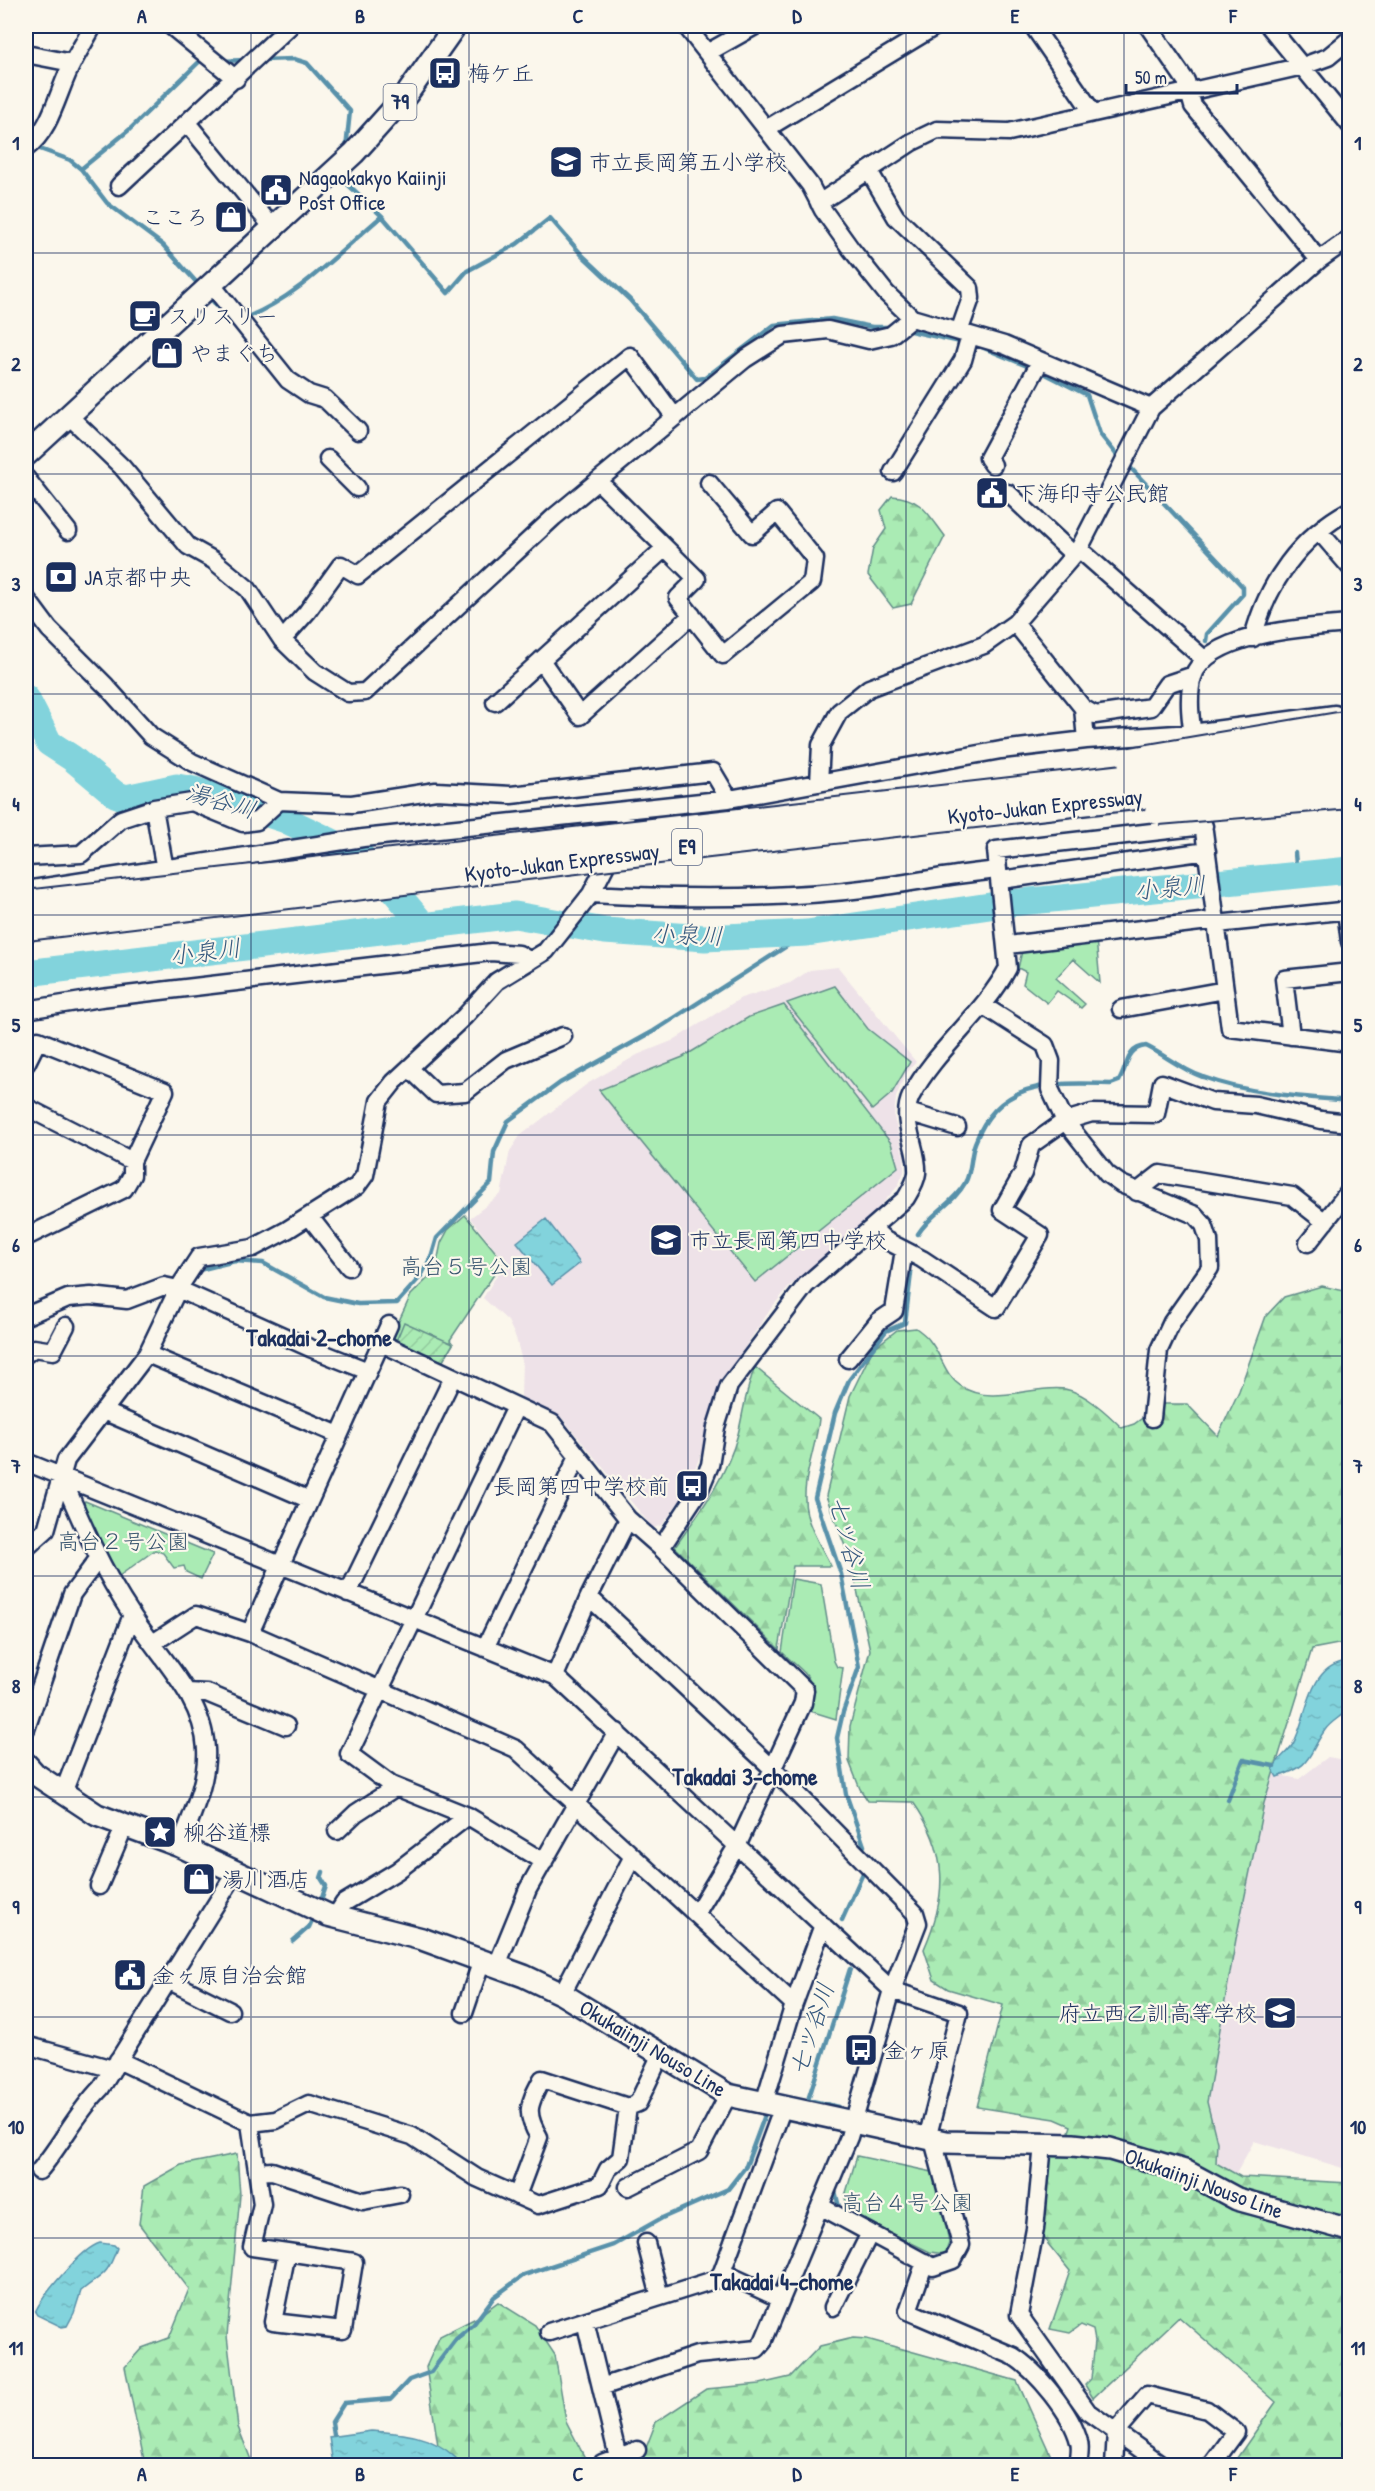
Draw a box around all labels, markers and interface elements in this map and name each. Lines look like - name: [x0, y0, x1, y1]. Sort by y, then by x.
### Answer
- text: A: [137, 2, 147, 29]
- text: B: [355, 2, 365, 29]
- text: C: [573, 2, 584, 29]
- text: D: [792, 2, 802, 29]
- text: E: [1011, 2, 1020, 29]
- text: F: [1228, 2, 1238, 29]
- bus stop icon: 梅ケ丘: [427, 55, 463, 91]
- scale bar: [1126, 57, 1237, 95]
- place label: 梅ケ丘: [468, 58, 534, 88]
- text: 50 m: [1135, 65, 1167, 90]
- road number: 79: [384, 84, 416, 120]
- text: 1: [12, 129, 20, 156]
- text: 1: [1354, 129, 1362, 156]
- school or university icon: 市立長岡第五小学校: [548, 144, 584, 180]
- place label: 市立長岡第五小学校: [589, 147, 787, 177]
- place label: Nagaokakyo Kaiinji Post Office: [299, 162, 447, 217]
- public building icon: Nagaokakyo Kaiinji Post Office: [258, 172, 294, 208]
- shop icon: こころ: [213, 199, 249, 235]
- place label: こころ: [142, 202, 208, 232]
- cafe icon: スリスリー: [127, 298, 163, 334]
- place label: スリスリー: [168, 301, 278, 331]
- shop icon: やまぐち: [149, 335, 185, 371]
- place label: やまぐち: [190, 338, 278, 368]
- text: 2: [11, 350, 21, 377]
- text: 2: [1353, 350, 1363, 377]
- public building icon: 下海印寺公民館: [974, 475, 1010, 511]
- place label: 下海印寺公民館: [1015, 478, 1169, 508]
- bank icon: JA京都中央: [43, 559, 79, 595]
- place label: JA京都中央: [84, 562, 191, 592]
- text: 3: [12, 570, 21, 597]
- text: 3: [1354, 570, 1363, 597]
- water label: 湯谷川: [182, 775, 260, 825]
- street label: Kyoto-Jukan Expressway: [946, 781, 1144, 831]
- text: 4: [12, 790, 20, 817]
- text: 4: [1354, 790, 1362, 817]
- road number: E9: [672, 829, 702, 865]
- street label: Kyoto-Jukan Expressway: [463, 835, 661, 889]
- water label: 小泉川: [1133, 868, 1207, 906]
- water label: 小泉川: [650, 917, 724, 951]
- water label: 小泉川: [167, 931, 243, 971]
- text: 5: [12, 1011, 21, 1038]
- text: 5: [1354, 1011, 1363, 1038]
- school or university icon: 市立長岡第四中学校: [648, 1222, 684, 1258]
- place label: 市立長岡第四中学校: [689, 1225, 887, 1255]
- text: 6: [12, 1231, 20, 1258]
- text: 6: [1354, 1231, 1362, 1258]
- park label: 高台５号公園: [400, 1251, 532, 1281]
- district label: Takadai 2-chome: [245, 1321, 392, 1353]
- text: 7: [10, 1452, 21, 1479]
- text: 7: [1352, 1452, 1363, 1479]
- bus stop icon: 長岡第四中学校前: [674, 1468, 710, 1504]
- place label: 長岡第四中学校前: [493, 1471, 669, 1501]
- water label: 七ツ谷川: [822, 1492, 878, 1593]
- park label: 高台２号公園: [57, 1526, 189, 1556]
- text: 8: [12, 1672, 21, 1699]
- text: 8: [1354, 1672, 1363, 1699]
- district label: Takadai 3-chome: [671, 1760, 818, 1792]
- place icon: 柳谷道標: [142, 1814, 178, 1850]
- place label: 柳谷道標: [183, 1817, 271, 1847]
- shop icon: 湯川酒店: [181, 1861, 217, 1897]
- place label: 湯川酒店: [222, 1864, 310, 1894]
- text: 9: [12, 1893, 20, 1920]
- text: 9: [1354, 1893, 1362, 1920]
- public building icon: 金ヶ原自治会館: [112, 1957, 148, 1993]
- place label: 金ヶ原自治会館: [153, 1960, 307, 1990]
- water label: 七ツ谷川: [781, 1978, 841, 2079]
- street label: Okukaiinji Nouso Line: [574, 1992, 732, 2104]
- school or university icon: 府立西乙訓高等学校: [1262, 1995, 1298, 2031]
- place label: 府立西乙訓高等学校: [1059, 1998, 1257, 2028]
- bus stop icon: 金ヶ原: [843, 2032, 879, 2068]
- place label: 金ヶ原: [884, 2035, 950, 2065]
- text: 10: [8, 2113, 24, 2140]
- text: 10: [1350, 2113, 1366, 2140]
- street label: Okukaiinji Nouso Line: [1121, 2140, 1288, 2226]
- park label: 高台４号公園: [841, 2187, 973, 2217]
- district label: Takadai 4-chome: [709, 2265, 854, 2297]
- text: 11: [9, 2334, 23, 2361]
- text: 11: [1351, 2334, 1365, 2361]
- text: A: [137, 2460, 147, 2487]
- text: B: [355, 2460, 365, 2487]
- text: C: [573, 2460, 584, 2487]
- text: D: [792, 2460, 802, 2487]
- text: E: [1011, 2460, 1020, 2487]
- text: F: [1228, 2460, 1238, 2487]

